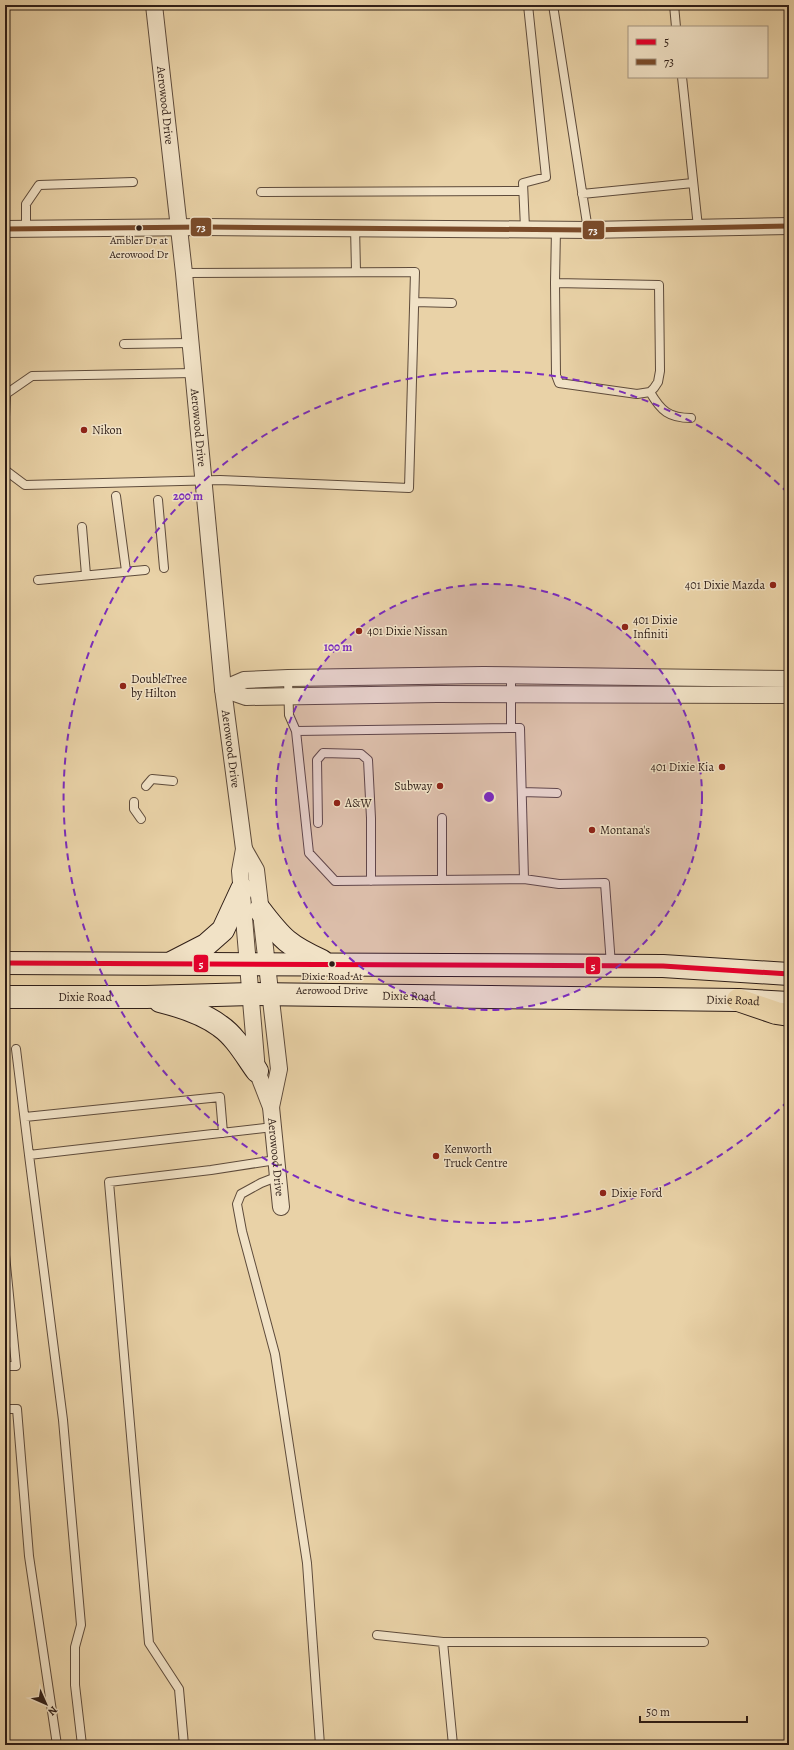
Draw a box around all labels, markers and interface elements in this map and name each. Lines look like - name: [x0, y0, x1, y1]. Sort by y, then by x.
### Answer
- legend: [628, 26, 768, 78]
- text: 5: [664, 34, 669, 50]
- text: 73: [664, 54, 674, 70]
- street label: Aerowood Drive: [153, 64, 178, 145]
- line badge: 73: [190, 217, 212, 237]
- text: 73: [196, 220, 206, 235]
- line badge: 73: [582, 220, 605, 240]
- marker: Ambler Dr at Aerowood Dr: [134, 223, 144, 233]
- text: 73: [588, 223, 598, 238]
- place label: Ambler Dr at Aerowood Dr: [108, 233, 169, 262]
- street label: Aerowood Drive: [187, 387, 210, 468]
- place label: Nikon: [92, 422, 123, 438]
- marker: Nikon: [79, 425, 89, 435]
- text: 200 m: [173, 488, 203, 504]
- place label: 401 Dixie Mazda: [685, 577, 765, 593]
- marker: 401 Dixie Mazda: [768, 580, 778, 590]
- place label: 401 Dixie Infiniti: [633, 612, 678, 642]
- marker: 401 Dixie Infiniti: [620, 622, 630, 632]
- place label: 401 Dixie Nissan: [367, 623, 448, 639]
- marker: 401 Dixie Nissan: [354, 626, 364, 636]
- text: 100 m: [324, 639, 352, 655]
- place label: DoubleTree by Hilton: [131, 671, 187, 701]
- marker: DoubleTree by Hilton: [118, 681, 128, 691]
- street label: Aerowood Drive: [218, 708, 244, 789]
- place label: 401 Dixie Kia: [651, 759, 714, 775]
- marker: 401 Dixie Kia: [717, 762, 727, 772]
- place label: Subway: [394, 778, 433, 794]
- marker: Subway: [435, 781, 445, 791]
- centre of rings: [482, 790, 496, 804]
- place label: A&W: [344, 795, 372, 811]
- marker: A&W: [332, 798, 342, 808]
- place label: Montana's: [600, 822, 650, 838]
- marker: Montana's: [587, 825, 597, 835]
- line badge: 5: [193, 954, 209, 973]
- line badge: 5: [585, 956, 601, 975]
- text: 5: [199, 957, 204, 972]
- marker: Dixie Road At Aerowood Drive: [327, 959, 337, 969]
- text: 5: [591, 959, 596, 974]
- place label: Dixie Road At Aerowood Drive: [295, 969, 368, 998]
- street label: Dixie Road: [382, 988, 436, 1004]
- street label: Dixie Road: [58, 989, 112, 1005]
- street label: Dixie Road: [706, 992, 761, 1009]
- street label: Aerowood Drive: [264, 1116, 288, 1197]
- place label: Kenworth Truck Centre: [444, 1141, 508, 1171]
- marker: Kenworth Truck Centre: [431, 1151, 441, 1161]
- place label: Dixie Ford: [611, 1185, 663, 1201]
- marker: Dixie Ford: [598, 1188, 608, 1198]
- north arrow: [26, 1684, 66, 1724]
- scale bar: [640, 1698, 747, 1724]
- text: N: [45, 1703, 61, 1719]
- text: 50 m: [646, 1704, 670, 1720]

